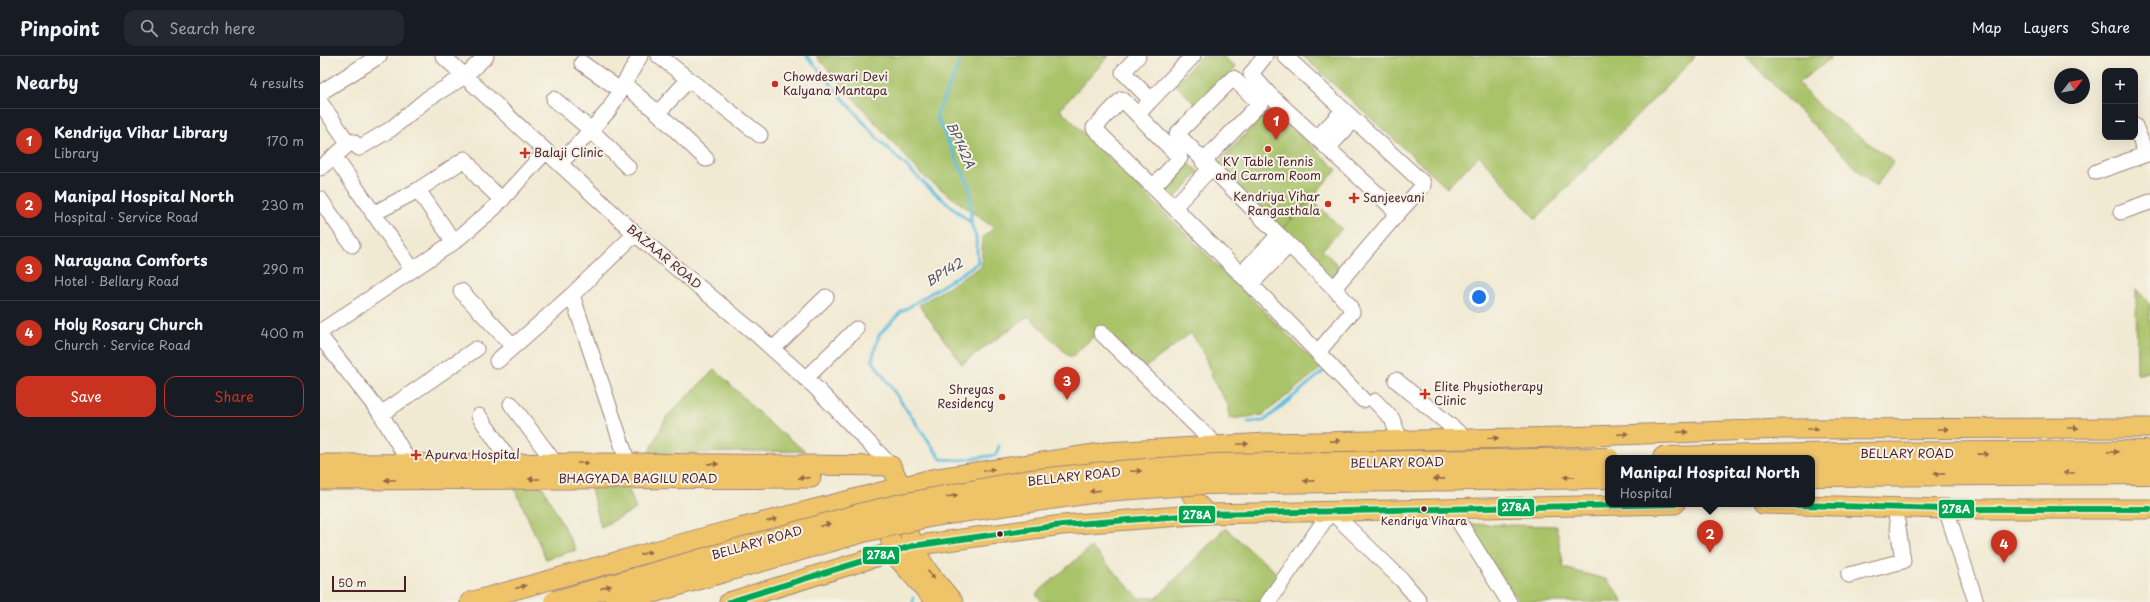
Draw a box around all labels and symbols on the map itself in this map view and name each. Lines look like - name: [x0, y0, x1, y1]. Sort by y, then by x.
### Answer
- place label: Chowdeswari Devi Kalyana Mantapa: [783, 67, 888, 99]
- north arrow: [2054, 68, 2090, 104]
- marker: Chowdeswari Devi Kalyana Mantapa: [770, 79, 780, 89]
- pin: 1: [1263, 107, 1289, 140]
- water label: BP142A: [942, 118, 981, 171]
- place label: Balaji Clinic: [534, 143, 603, 161]
- marker: KV Table Tennis and Carrom Room: [1263, 144, 1273, 154]
- marker: Balaji Clinic: [519, 147, 531, 159]
- place label: KV Table Tennis and Carrom Room: [1215, 152, 1321, 184]
- place label: Kendriya Vihar Rangasthala: [1233, 187, 1320, 219]
- place label: Sanjeevani: [1363, 188, 1425, 206]
- marker: Sanjeevani: [1348, 192, 1360, 204]
- marker: Kendriya Vihar Rangasthala: [1323, 199, 1333, 209]
- street label: BAZAAR ROAD: [623, 219, 706, 293]
- water label: BP142: [922, 252, 967, 290]
- your location: [1469, 287, 1489, 307]
- pin: 3: [1054, 367, 1080, 400]
- place label: Elite Physiotherapy Clinic: [1434, 377, 1543, 409]
- place label: Shreyas Residency: [937, 380, 995, 412]
- marker: Elite Physiotherapy Clinic: [1419, 388, 1431, 400]
- marker: Shreyas Residency: [997, 392, 1007, 402]
- one-way arrow: [2067, 425, 2080, 431]
- one-way arrow: [1807, 426, 1820, 432]
- one-way arrow: [1937, 426, 1950, 432]
- one-way arrow: [1677, 429, 1689, 436]
- one-way arrow: [1617, 431, 1629, 438]
- one-way arrow: [1487, 435, 1500, 441]
- one-way arrow: [1329, 438, 1342, 444]
- one-way arrow: [1237, 440, 1249, 447]
- street label: BELLARY ROAD: [1860, 444, 1954, 462]
- place label: Apurva Hospital: [425, 445, 520, 463]
- marker: Apurva Hospital: [410, 449, 422, 461]
- one-way arrow: [2107, 449, 2120, 455]
- one-way arrow: [1977, 450, 1989, 457]
- street label: BELLARY ROAD: [1350, 452, 1444, 472]
- one-way arrow: [577, 460, 590, 466]
- one-way arrow: [707, 461, 720, 467]
- street label: BELLARY ROAD: [1026, 462, 1122, 490]
- one-way arrow: [983, 467, 995, 473]
- one-way arrow: [1130, 468, 1142, 475]
- street label: BHAGYADA BAGILU ROAD: [558, 469, 718, 487]
- one-way arrow: [2062, 470, 2075, 476]
- one-way arrow: [1932, 471, 1945, 477]
- one-way arrow: [1562, 474, 1575, 480]
- one-way arrow: [797, 475, 810, 481]
- one-way arrow: [527, 476, 540, 482]
- one-way arrow: [1432, 476, 1445, 482]
- one-way arrow: [383, 477, 396, 483]
- one-way arrow: [1302, 478, 1315, 484]
- one-way arrow: [1089, 488, 1101, 494]
- one-way arrow: [946, 492, 958, 498]
- line badge: 278A: [1497, 498, 1535, 517]
- text: 278A: [1502, 498, 1531, 515]
- line badge: 278A: [1938, 499, 1975, 519]
- text: 278A: [1942, 500, 1971, 517]
- marker: Kendriya Vihara: [1419, 504, 1429, 514]
- line badge: 278A: [1178, 505, 1216, 524]
- text: 278A: [1183, 506, 1212, 523]
- place label: Kendriya Vihara: [1381, 512, 1467, 529]
- one-way arrow: [765, 516, 778, 522]
- street label: BELLARY ROAD: [709, 520, 804, 564]
- pin: 2: [1697, 520, 1723, 553]
- one-way arrow: [819, 521, 831, 527]
- unlabelled marker: [995, 529, 1005, 539]
- pin: 4: [1991, 530, 2017, 563]
- line badge: 278A: [862, 546, 900, 565]
- text: 278A: [867, 546, 896, 563]
- one-way arrow: [640, 550, 652, 556]
- one-way arrow: [927, 570, 936, 581]
- scale bar: [332, 574, 406, 593]
- one-way arrow: [514, 584, 527, 590]
- one-way arrow: [600, 584, 612, 590]

